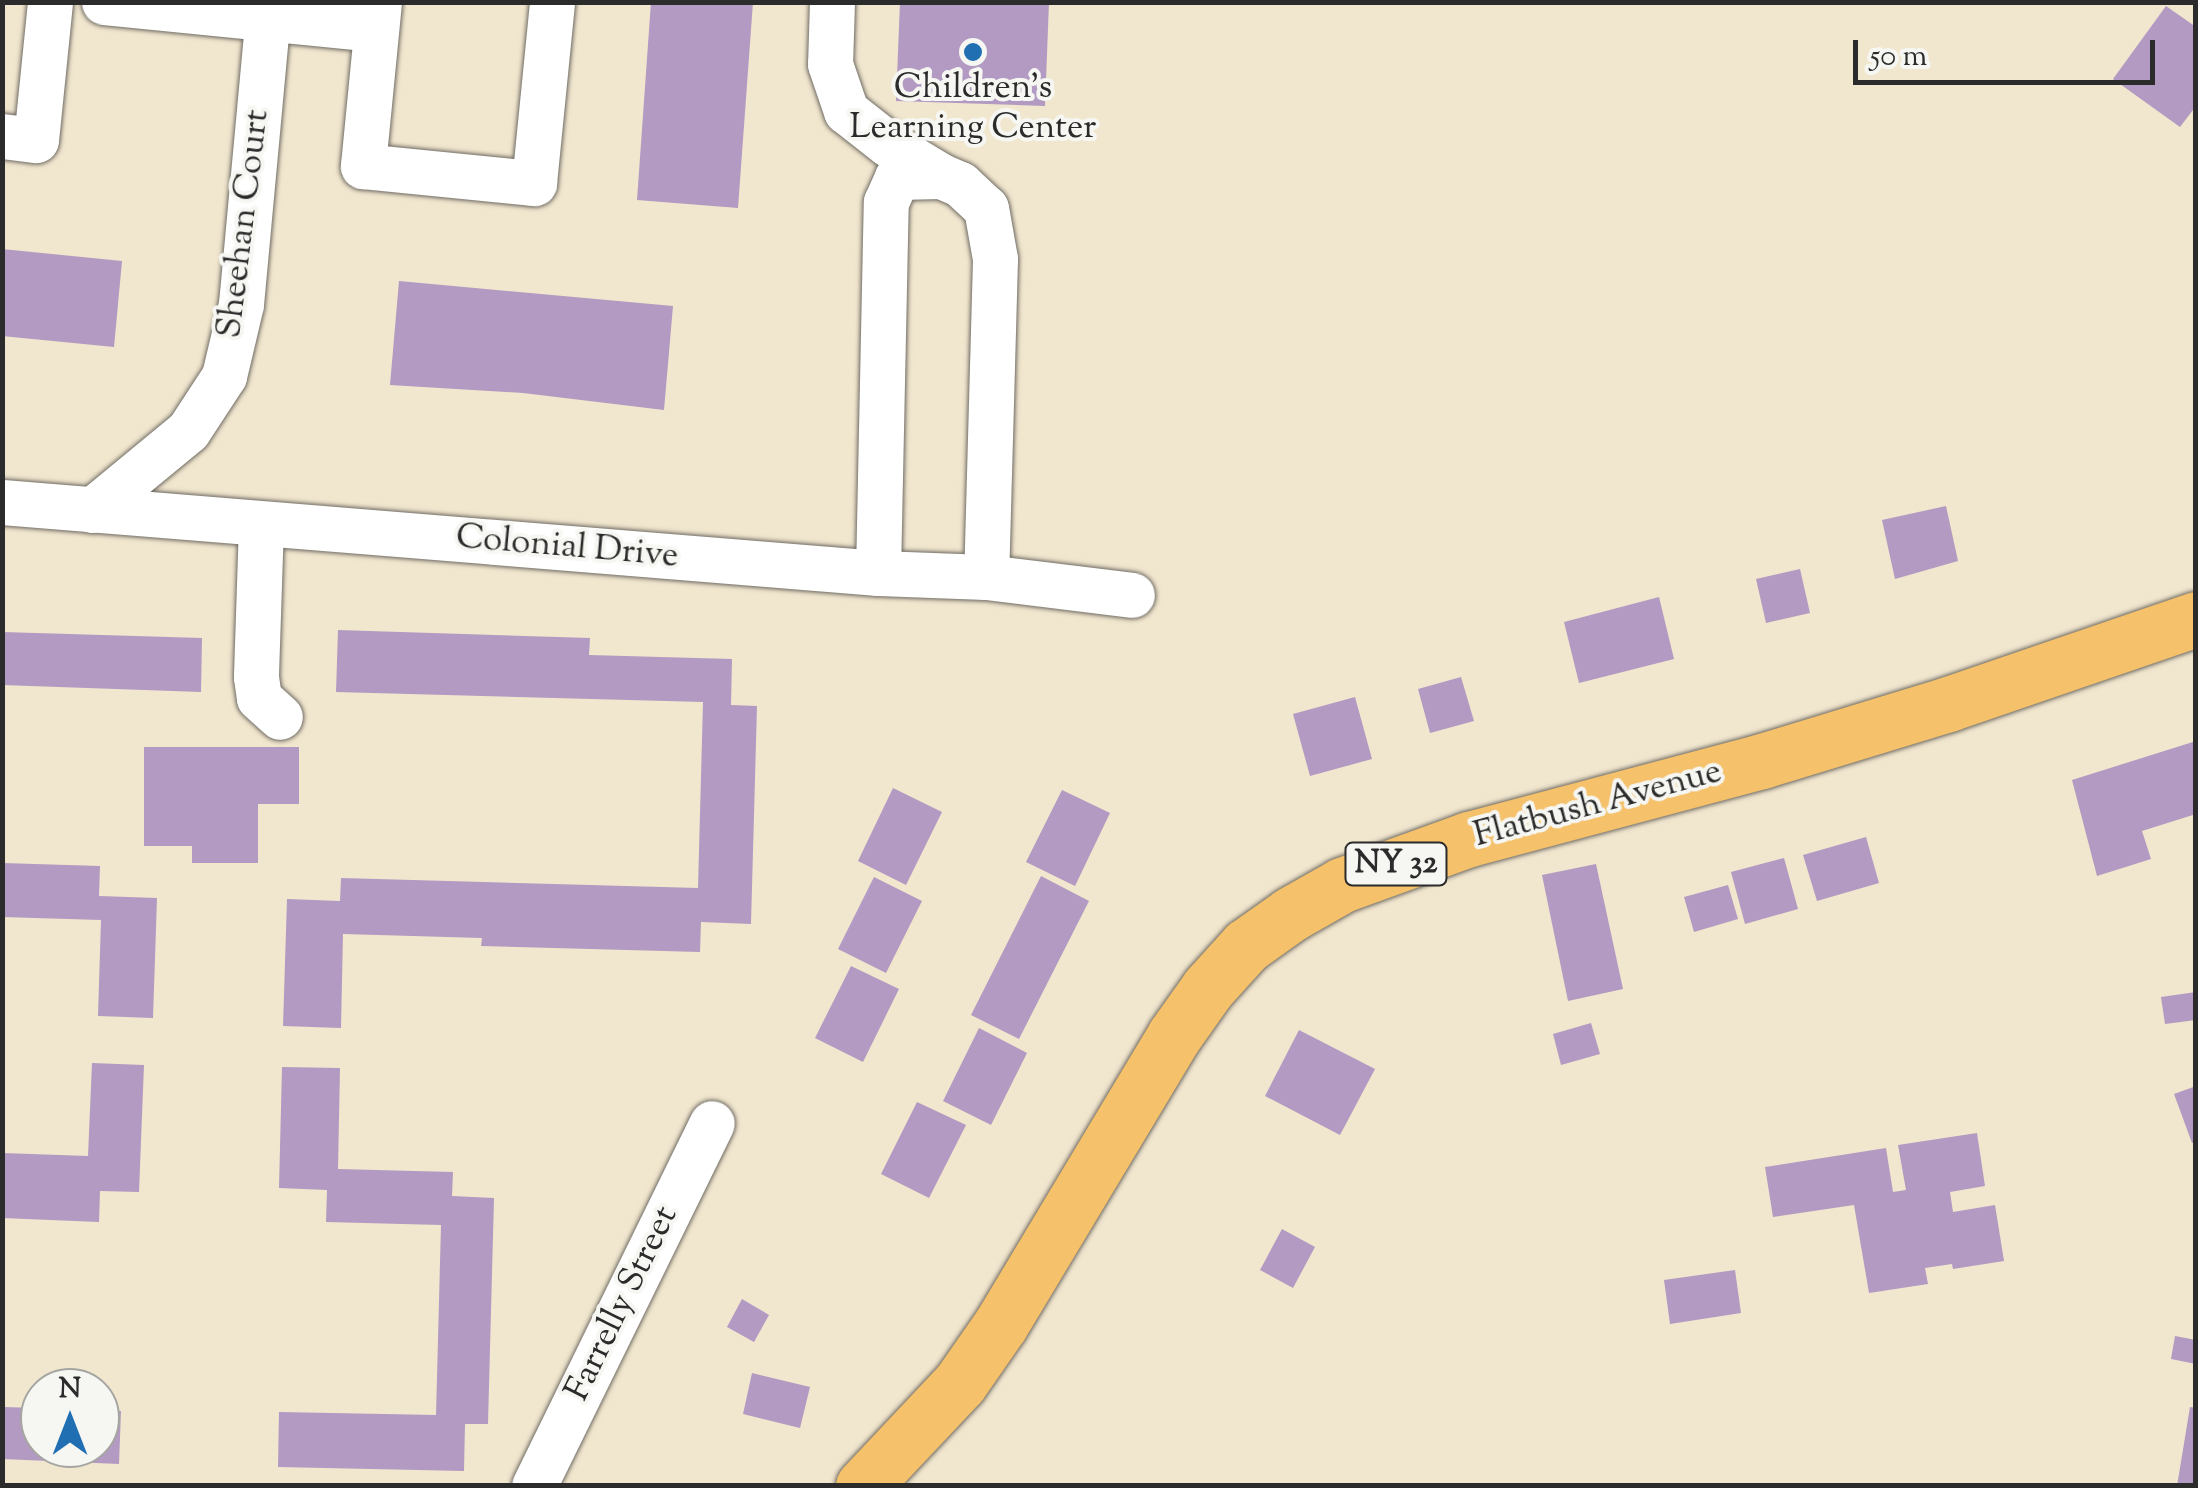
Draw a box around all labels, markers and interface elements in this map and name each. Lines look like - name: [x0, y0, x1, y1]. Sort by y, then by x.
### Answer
- scale bar: [1858, 20, 2160, 82]
- text: 50 m: [1870, 36, 1927, 79]
- marker: Children's Learning Center: [962, 41, 984, 63]
- place label: Children's Learning Center: [850, 68, 1096, 150]
- street label: Sheehan Court: [210, 107, 280, 341]
- street label: Colonial Drive: [454, 517, 680, 579]
- street label: Flatbush Avenue: [1470, 752, 1726, 858]
- road number: NY 32: [1344, 837, 1448, 891]
- street label: Farrelly Street: [558, 1200, 688, 1408]
- north arrow: [20, 1368, 120, 1468]
- text: N: [59, 1370, 81, 1410]

